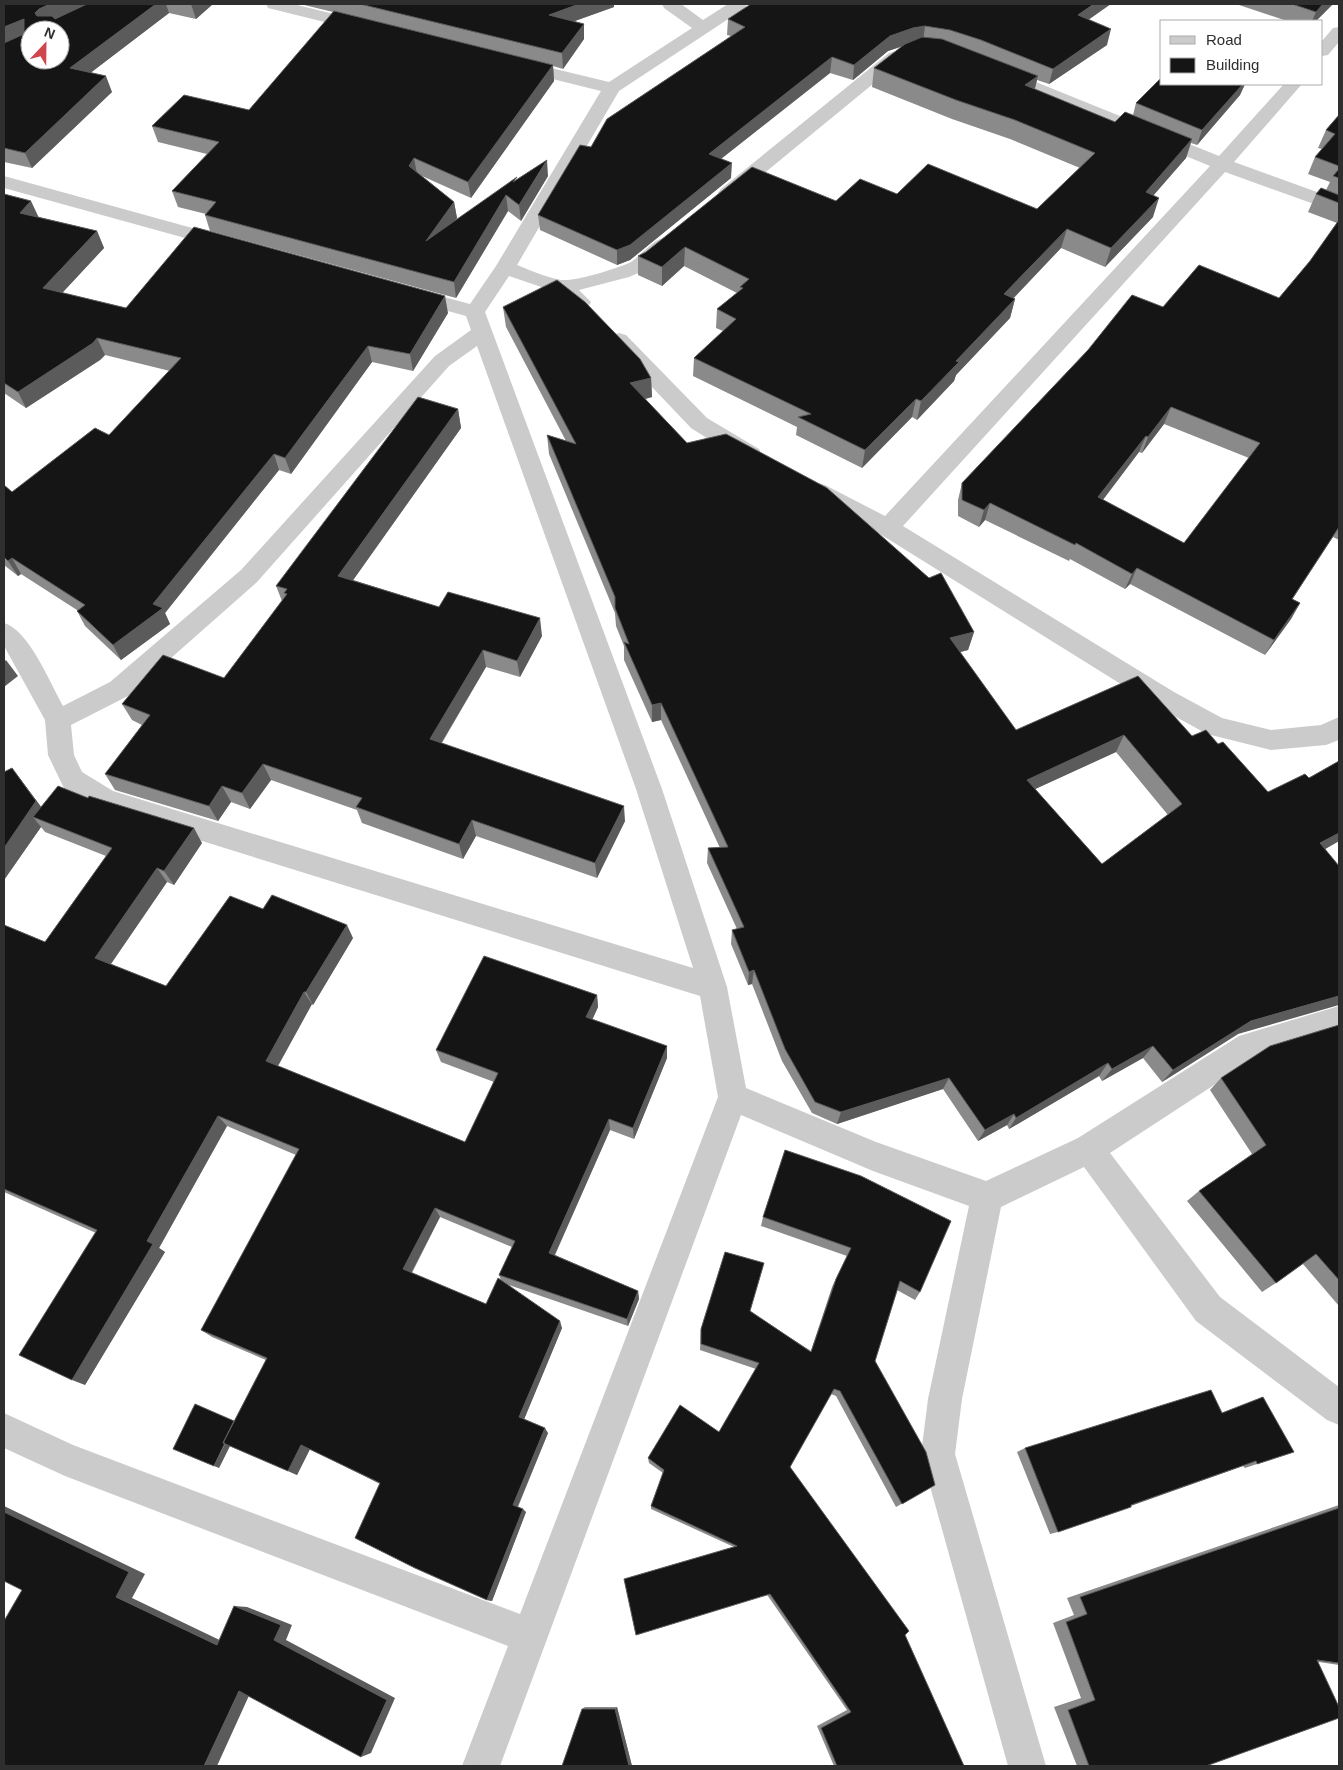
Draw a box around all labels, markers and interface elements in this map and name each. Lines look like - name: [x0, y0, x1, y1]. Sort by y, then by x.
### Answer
- north arrow: [20, 20, 70, 70]
- legend: [1160, 20, 1323, 85]
- text: N: [42, 24, 58, 42]
- text: Road: [1206, 31, 1242, 48]
- text: Building: [1206, 56, 1259, 73]

